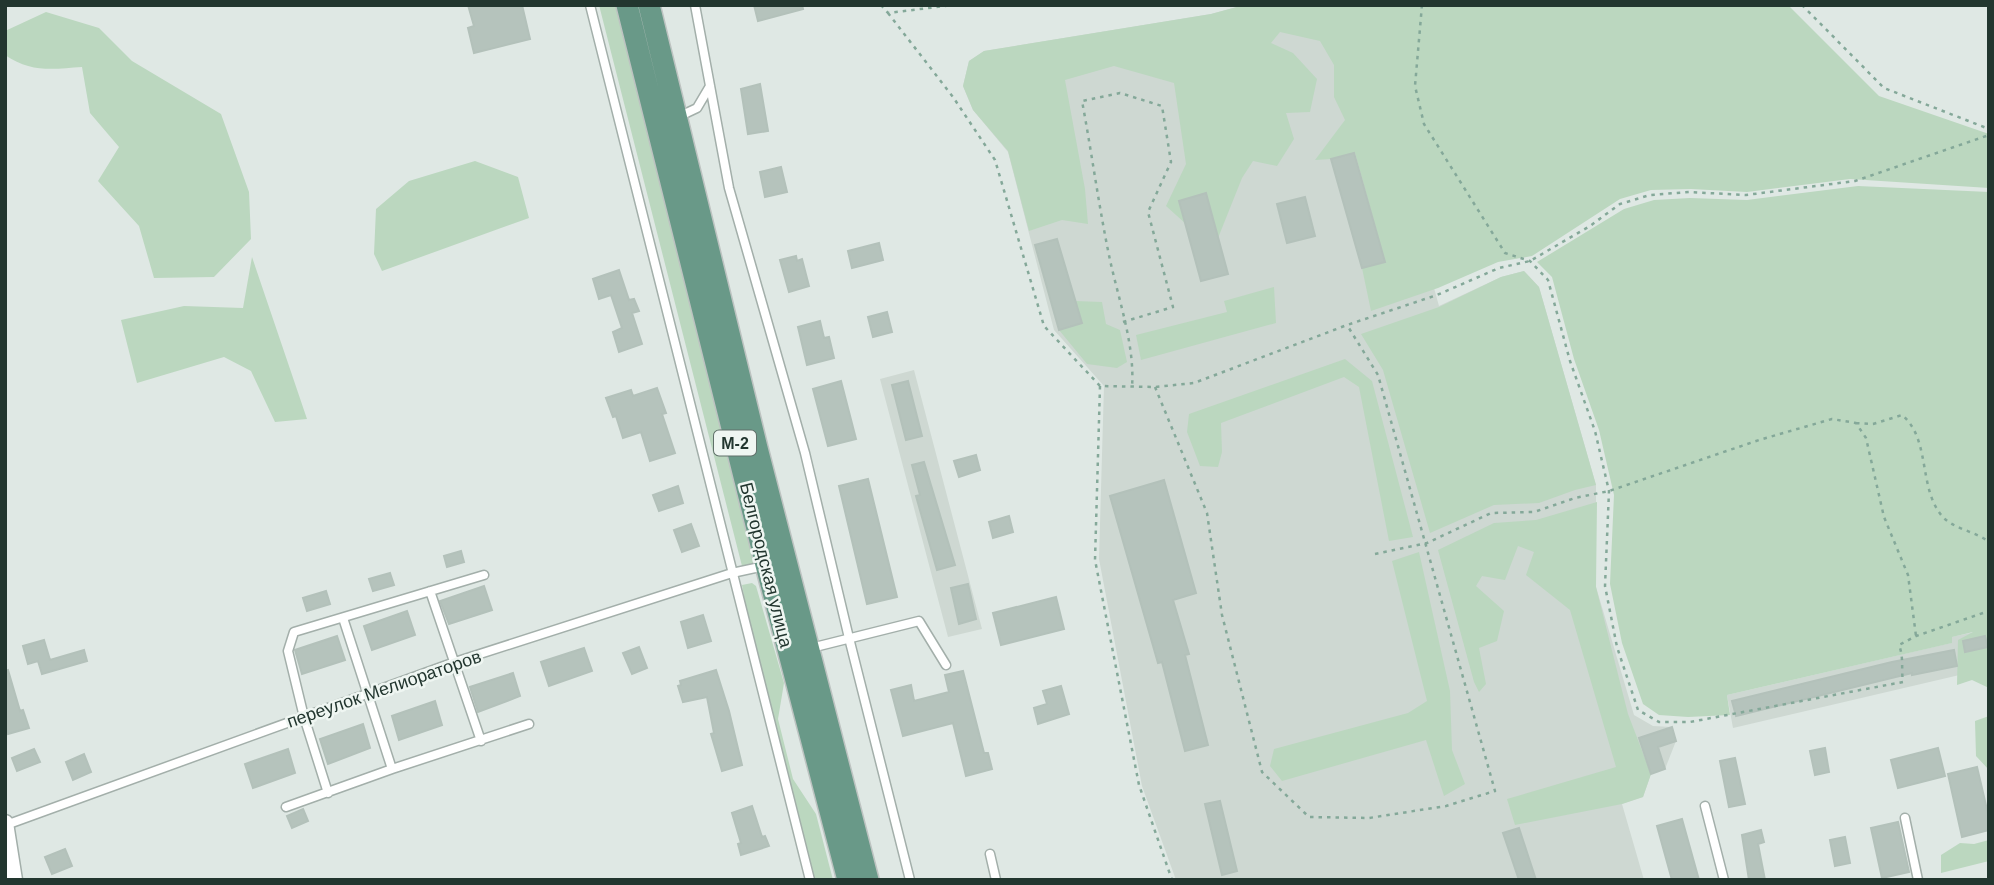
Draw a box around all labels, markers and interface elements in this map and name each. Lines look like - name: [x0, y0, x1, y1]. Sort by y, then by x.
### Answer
- road number: М-2: [714, 430, 756, 456]
- street label: Белгородская улица: [736, 480, 796, 651]
- street label: переулок Мелиораторов: [284, 646, 484, 732]

